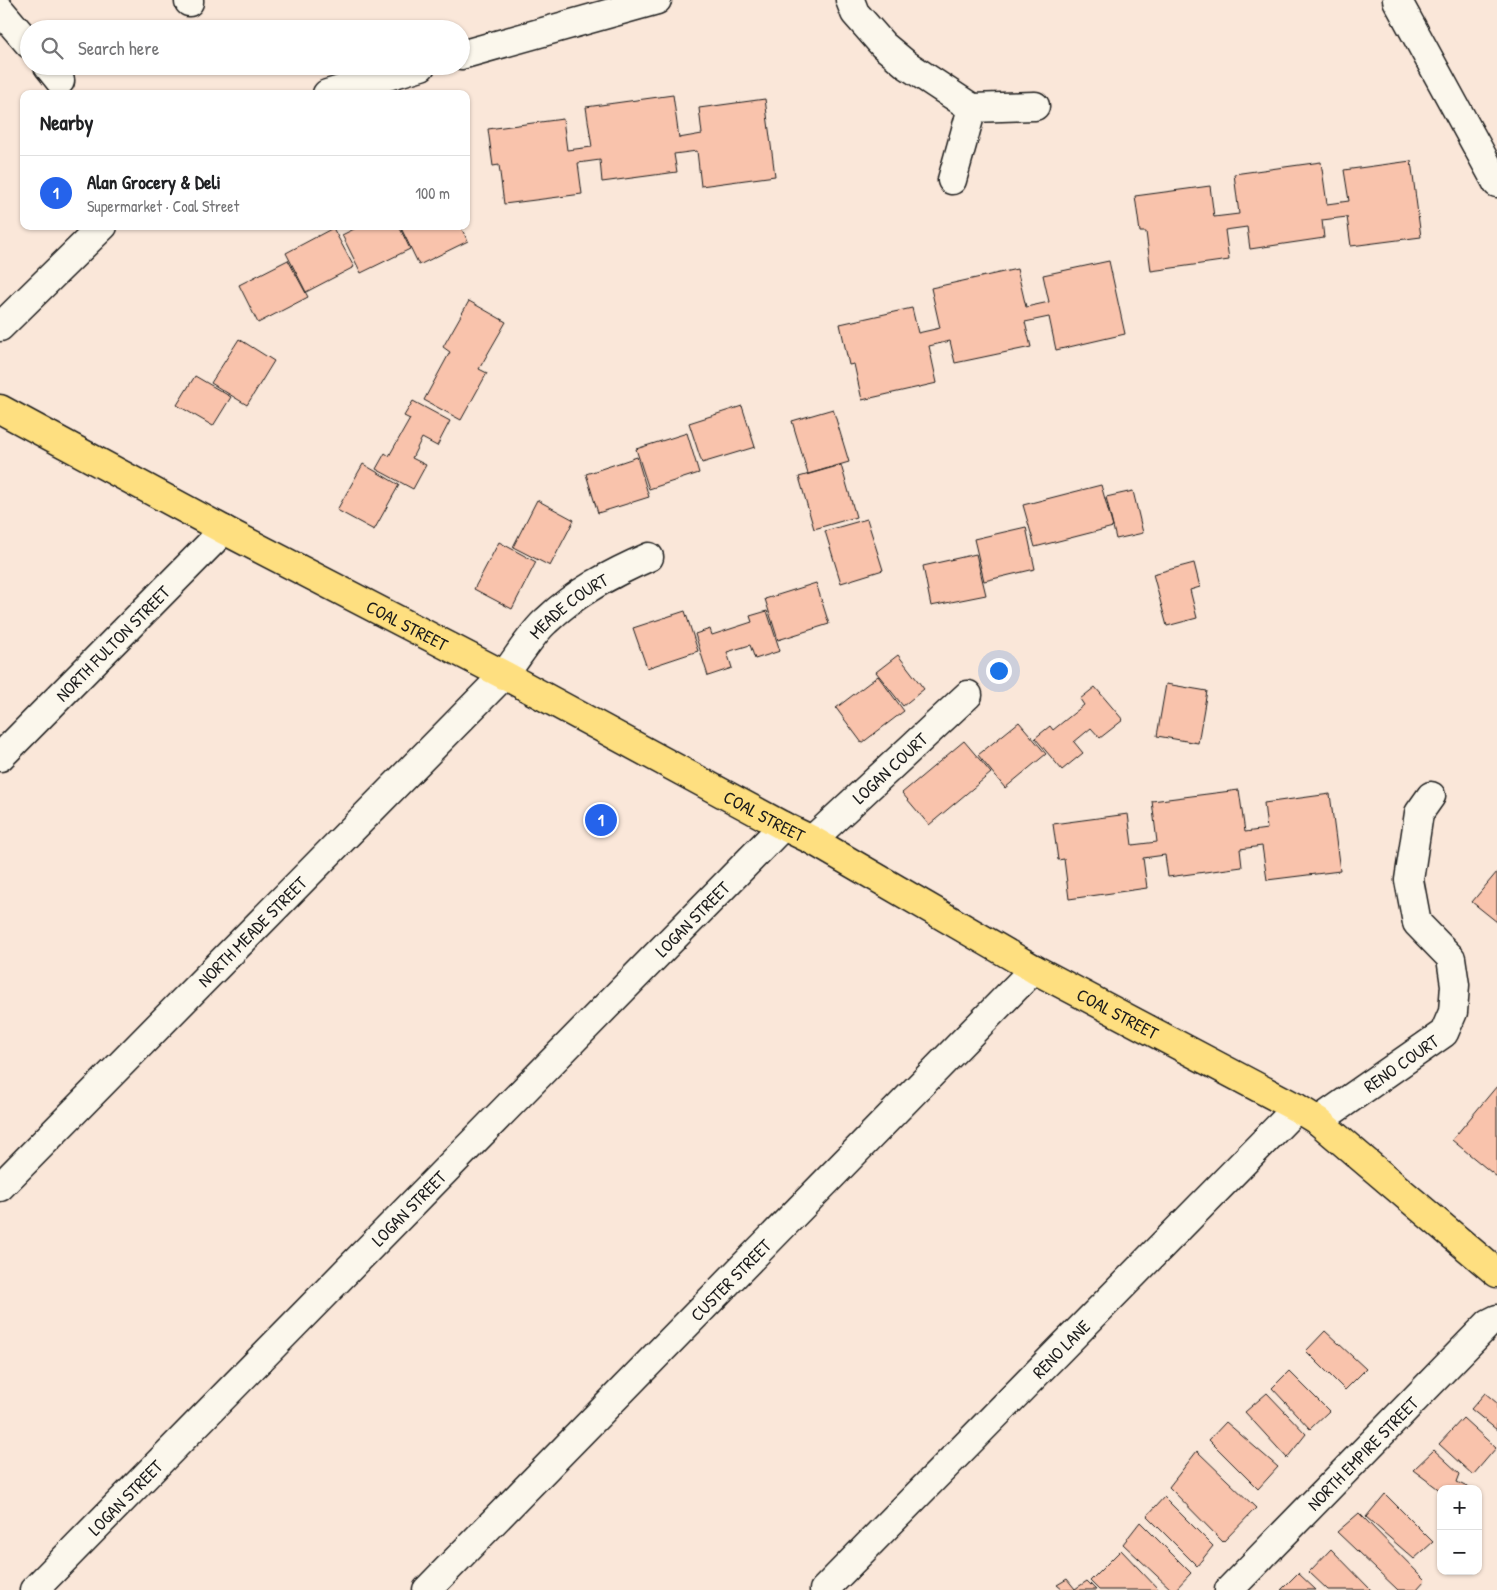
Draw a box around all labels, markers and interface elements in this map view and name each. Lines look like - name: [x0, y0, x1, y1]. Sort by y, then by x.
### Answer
- search box: [20, 20, 470, 75]
- icon: search: [38, 34, 66, 62]
- text: Search here: [78, 35, 159, 61]
- text: Nearby: [40, 108, 93, 137]
- text: Alan Grocery & Deli: [87, 169, 221, 195]
- text: 1: [53, 182, 59, 204]
- text: 100 m: [415, 182, 450, 204]
- text: Supermarket · Coal Street: [87, 195, 239, 217]
- street label: MEADE COURT: [523, 566, 613, 644]
- street label: NORTH FULTON STREET: [50, 579, 176, 707]
- street label: COAL STREET: [362, 593, 453, 657]
- your location: [986, 658, 1012, 684]
- street label: LOGAN COURT: [847, 726, 933, 809]
- street label: COAL STREET: [719, 784, 810, 848]
- pin: 1: [585, 801, 617, 839]
- street label: NORTH MEADE STREET: [192, 870, 312, 992]
- street label: LOGAN STREET: [649, 875, 735, 962]
- street label: COAL STREET: [1073, 982, 1163, 1045]
- street label: RENO COURT: [1358, 1028, 1444, 1098]
- street label: LOGAN STREET: [366, 1164, 452, 1251]
- street label: CUSTER STREET: [684, 1233, 777, 1326]
- street label: RENO LANE: [1026, 1314, 1095, 1384]
- street label: NORTH EMPIRE STREET: [1301, 1390, 1424, 1516]
- street label: LOGAN STREET: [82, 1453, 168, 1541]
- map controls: [1437, 1485, 1482, 1575]
- button: +: [1437, 1485, 1482, 1530]
- button: −: [1437, 1530, 1482, 1575]

